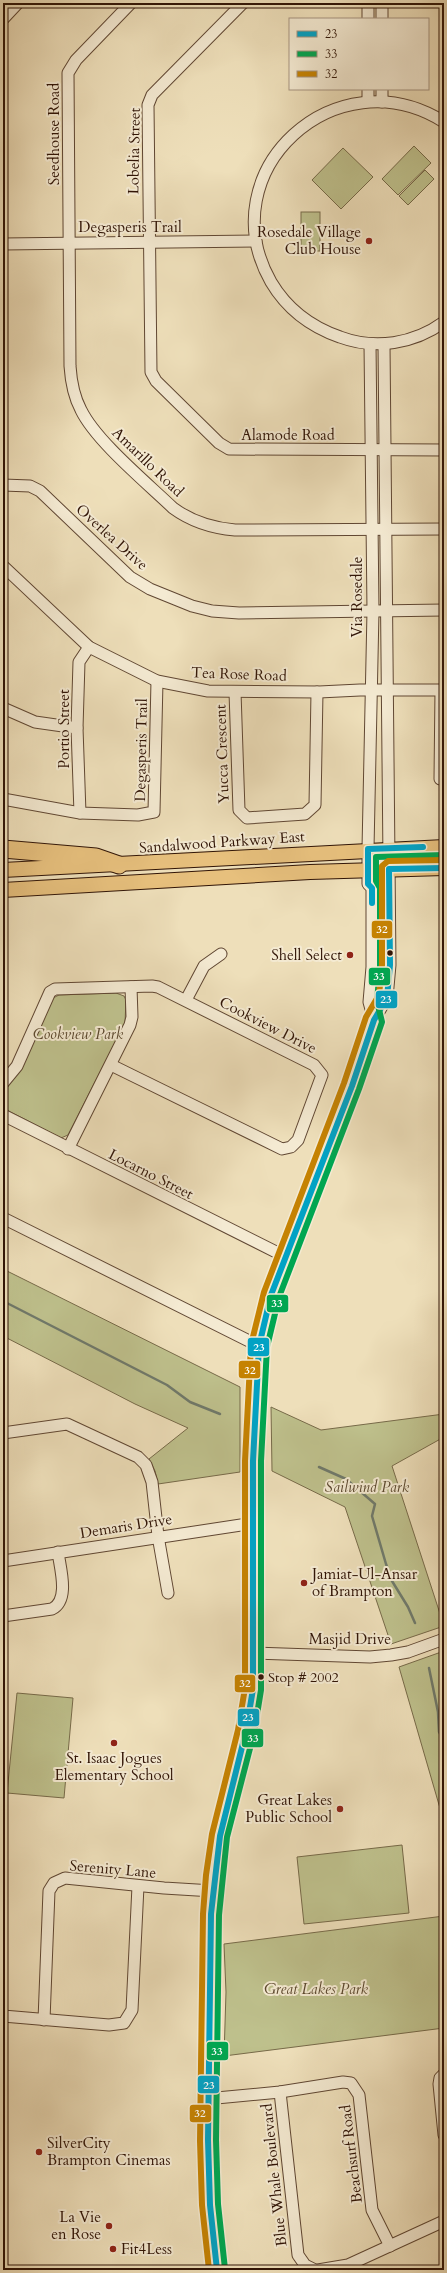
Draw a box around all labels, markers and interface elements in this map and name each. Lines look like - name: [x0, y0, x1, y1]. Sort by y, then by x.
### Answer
- legend: [289, 18, 429, 90]
- text: 23: [325, 26, 337, 42]
- text: 33: [325, 46, 337, 62]
- text: 32: [325, 66, 337, 82]
- street label: Seedhouse Road: [44, 83, 64, 185]
- street label: Lobelia Street: [123, 107, 145, 195]
- street label: Degasperis Trail: [78, 217, 182, 237]
- place label: Rosedale Village Club House: [257, 222, 361, 259]
- marker: Rosedale Village Club House: [364, 236, 374, 246]
- street label: Amarillo Road: [108, 423, 188, 501]
- street label: Alamode Road: [241, 425, 335, 445]
- street label: Overlea Drive: [72, 499, 152, 575]
- street label: Via Rosedale: [347, 556, 367, 638]
- street label: Tea Rose Road: [191, 662, 287, 686]
- street label: Portio Street: [54, 689, 74, 769]
- street label: Degasperis Trail: [130, 698, 152, 802]
- street label: Yucca Crescent: [210, 704, 234, 804]
- street label: Sandalwood Parkway East: [139, 826, 306, 858]
- line badge: 32: [371, 920, 393, 939]
- text: 32: [376, 922, 388, 937]
- place label: Shell Select: [271, 945, 342, 965]
- unlabelled marker: [385, 948, 395, 958]
- marker: Shell Select: [345, 950, 355, 960]
- line badge: 33: [368, 967, 391, 986]
- text: 33: [373, 969, 385, 984]
- line badge: 23: [375, 990, 398, 1009]
- street label: Cookview Drive: [216, 992, 320, 1058]
- text: 23: [380, 992, 392, 1007]
- park label: Cookview Park: [33, 1024, 124, 1044]
- street label: Locarno Street: [105, 1144, 197, 1204]
- line badge: 33: [266, 1294, 289, 1313]
- text: 33: [271, 1296, 283, 1311]
- line badge: 23: [247, 1337, 270, 1357]
- text: 23: [253, 1340, 265, 1355]
- line badge: 32: [238, 1360, 261, 1379]
- text: 32: [244, 1363, 256, 1378]
- park label: Sailwind Park: [325, 1477, 410, 1497]
- street label: Demaris Drive: [78, 1509, 174, 1543]
- place label: Jamiat-Ul-Ansar of Brampton: [310, 1564, 418, 1601]
- marker: Jamiat-Ul-Ansar of Brampton: [299, 1578, 309, 1588]
- street label: Masjid Drive: [309, 1629, 391, 1649]
- place label: Stop # 2002: [268, 1668, 339, 1687]
- marker: Stop # 2002: [256, 1672, 266, 1682]
- line badge: 32: [234, 1674, 256, 1693]
- text: 32: [239, 1676, 251, 1691]
- line badge: 23: [237, 1708, 260, 1727]
- text: 23: [242, 1710, 254, 1725]
- line badge: 33: [241, 1728, 264, 1748]
- text: 33: [247, 1731, 259, 1746]
- marker: St. Isaac Jogues Elementary School: [109, 1738, 119, 1748]
- place label: St. Isaac Jogues Elementary School: [54, 1748, 174, 1785]
- place label: Great Lakes Public School: [245, 1790, 332, 1827]
- marker: Great Lakes Public School: [335, 1804, 345, 1814]
- street label: Serenity Lane: [69, 1855, 157, 1883]
- park label: Great Lakes Park: [264, 1979, 369, 1999]
- line badge: 33: [206, 2041, 229, 2061]
- text: 33: [211, 2044, 223, 2059]
- line badge: 23: [197, 2075, 220, 2094]
- text: 23: [203, 2078, 215, 2093]
- street label: Blue Whale Boulevard: [257, 2102, 291, 2248]
- line badge: 32: [189, 2104, 212, 2123]
- street label: Beachsurf Road: [335, 2104, 367, 2204]
- text: 32: [194, 2106, 206, 2121]
- place label: SilverCity Brampton Cinemas: [47, 2133, 170, 2170]
- marker: SilverCity Brampton Cinemas: [34, 2147, 44, 2157]
- place label: La Vie en Rose: [51, 2207, 101, 2244]
- marker: La Vie en Rose: [104, 2221, 114, 2231]
- place label: Fit4Less: [121, 2239, 172, 2259]
- marker: Fit4Less: [108, 2244, 118, 2254]

